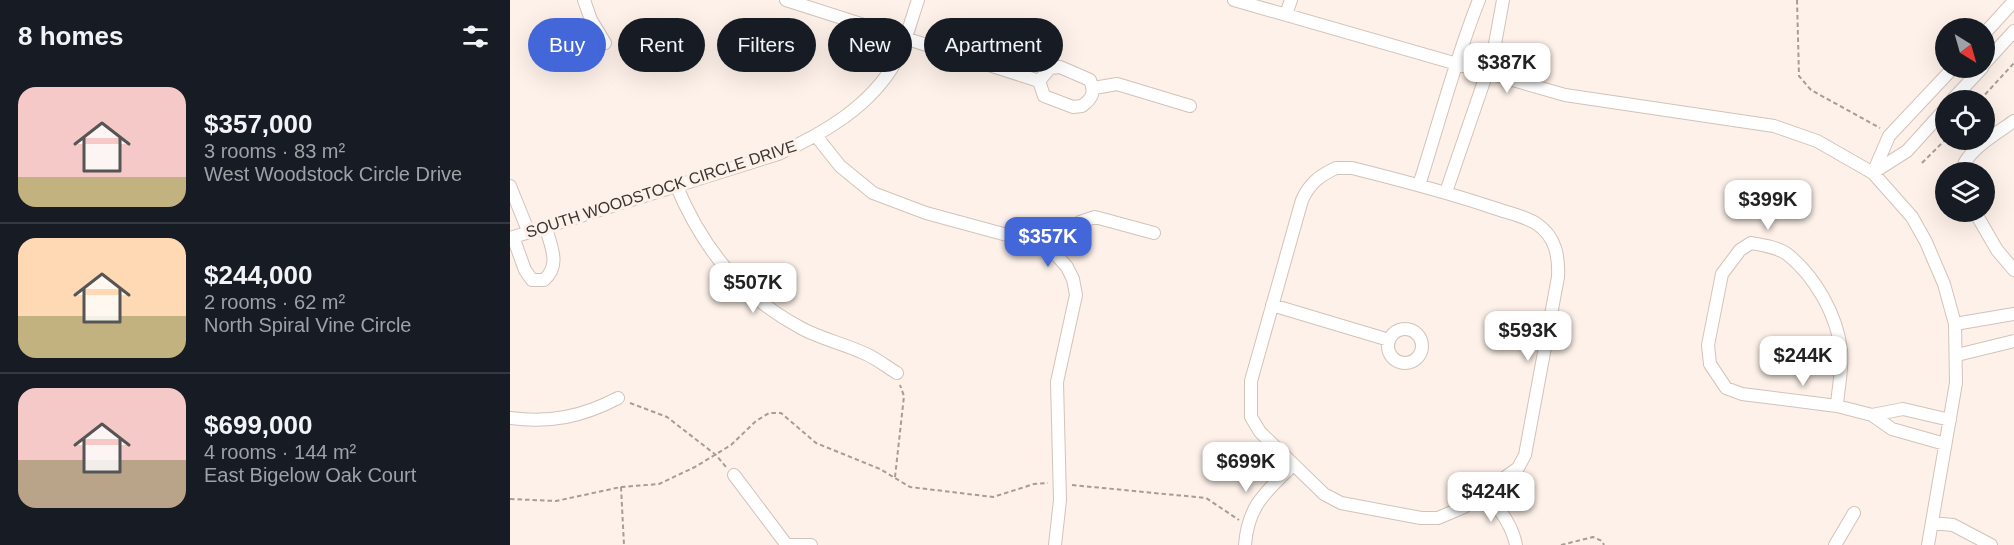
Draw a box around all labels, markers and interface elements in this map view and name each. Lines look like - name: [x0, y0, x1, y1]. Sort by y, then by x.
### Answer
- chip: Buy: [528, 18, 606, 72]
- chip: Rent: [618, 18, 705, 72]
- chip: Filters: [717, 18, 816, 72]
- chip: New: [828, 18, 912, 72]
- chip: Apartment: [924, 18, 1063, 72]
- north arrow: [1935, 18, 1995, 78]
- map controls: [1935, 18, 1995, 222]
- icon: filters: [459, 20, 492, 53]
- text: 8 homes: [18, 21, 124, 51]
- pin: $387K: [1465, 43, 1549, 94]
- text: $387K: [1478, 51, 1536, 73]
- button: locate: [1935, 90, 1995, 150]
- text: $357,000: [204, 109, 312, 139]
- icon: home: [66, 111, 138, 183]
- street label: SOUTH WOODSTOCK CIRCLE DRIVE: [524, 137, 798, 241]
- text: 3 rooms · 83 m²: [204, 140, 345, 162]
- button: layers: [1935, 162, 1995, 222]
- text: West Woodstock Circle Drive: [204, 163, 462, 185]
- pin: $399K: [1726, 180, 1810, 231]
- text: $399K: [1739, 188, 1797, 210]
- pin: $357K: [1006, 217, 1090, 268]
- text: $357K: [1019, 225, 1077, 247]
- text: $244,000: [204, 260, 312, 290]
- icon: home: [66, 262, 138, 334]
- pin: $507K: [711, 263, 795, 314]
- text: $507K: [724, 271, 782, 293]
- text: 2 rooms · 62 m²: [204, 291, 345, 313]
- pin: $593K: [1486, 311, 1570, 362]
- text: North Spiral Vine Circle: [204, 314, 412, 336]
- text: $593K: [1499, 319, 1557, 341]
- pin: $244K: [1761, 336, 1845, 387]
- text: $244K: [1774, 344, 1832, 366]
- text: $699,000: [204, 410, 312, 440]
- icon: home: [66, 412, 138, 484]
- text: 4 rooms · 144 m²: [204, 441, 356, 463]
- pin: $699K: [1204, 442, 1288, 493]
- text: $699K: [1217, 450, 1275, 472]
- text: East Bigelow Oak Court: [204, 464, 416, 486]
- pin: $424K: [1449, 472, 1533, 523]
- text: $424K: [1462, 480, 1520, 502]

